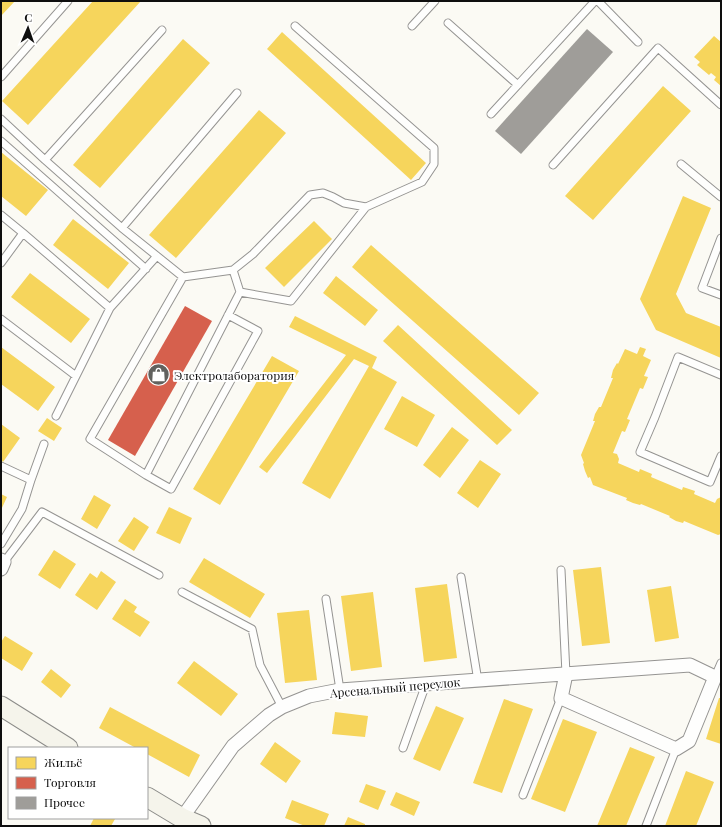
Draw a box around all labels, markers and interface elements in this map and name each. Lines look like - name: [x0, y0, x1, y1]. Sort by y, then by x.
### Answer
- north arrow: [8, 8, 48, 48]
- text: С: [24, 10, 33, 25]
- shop icon: Электролаборатория: [146, 362, 172, 388]
- place label: Электролаборатория: [174, 367, 295, 383]
- street label: Арсенальный переулок: [328, 673, 461, 701]
- legend: [8, 747, 148, 819]
- text: Жильё: [44, 754, 82, 770]
- text: Торговля: [44, 774, 97, 790]
- text: Прочее: [44, 794, 85, 810]

